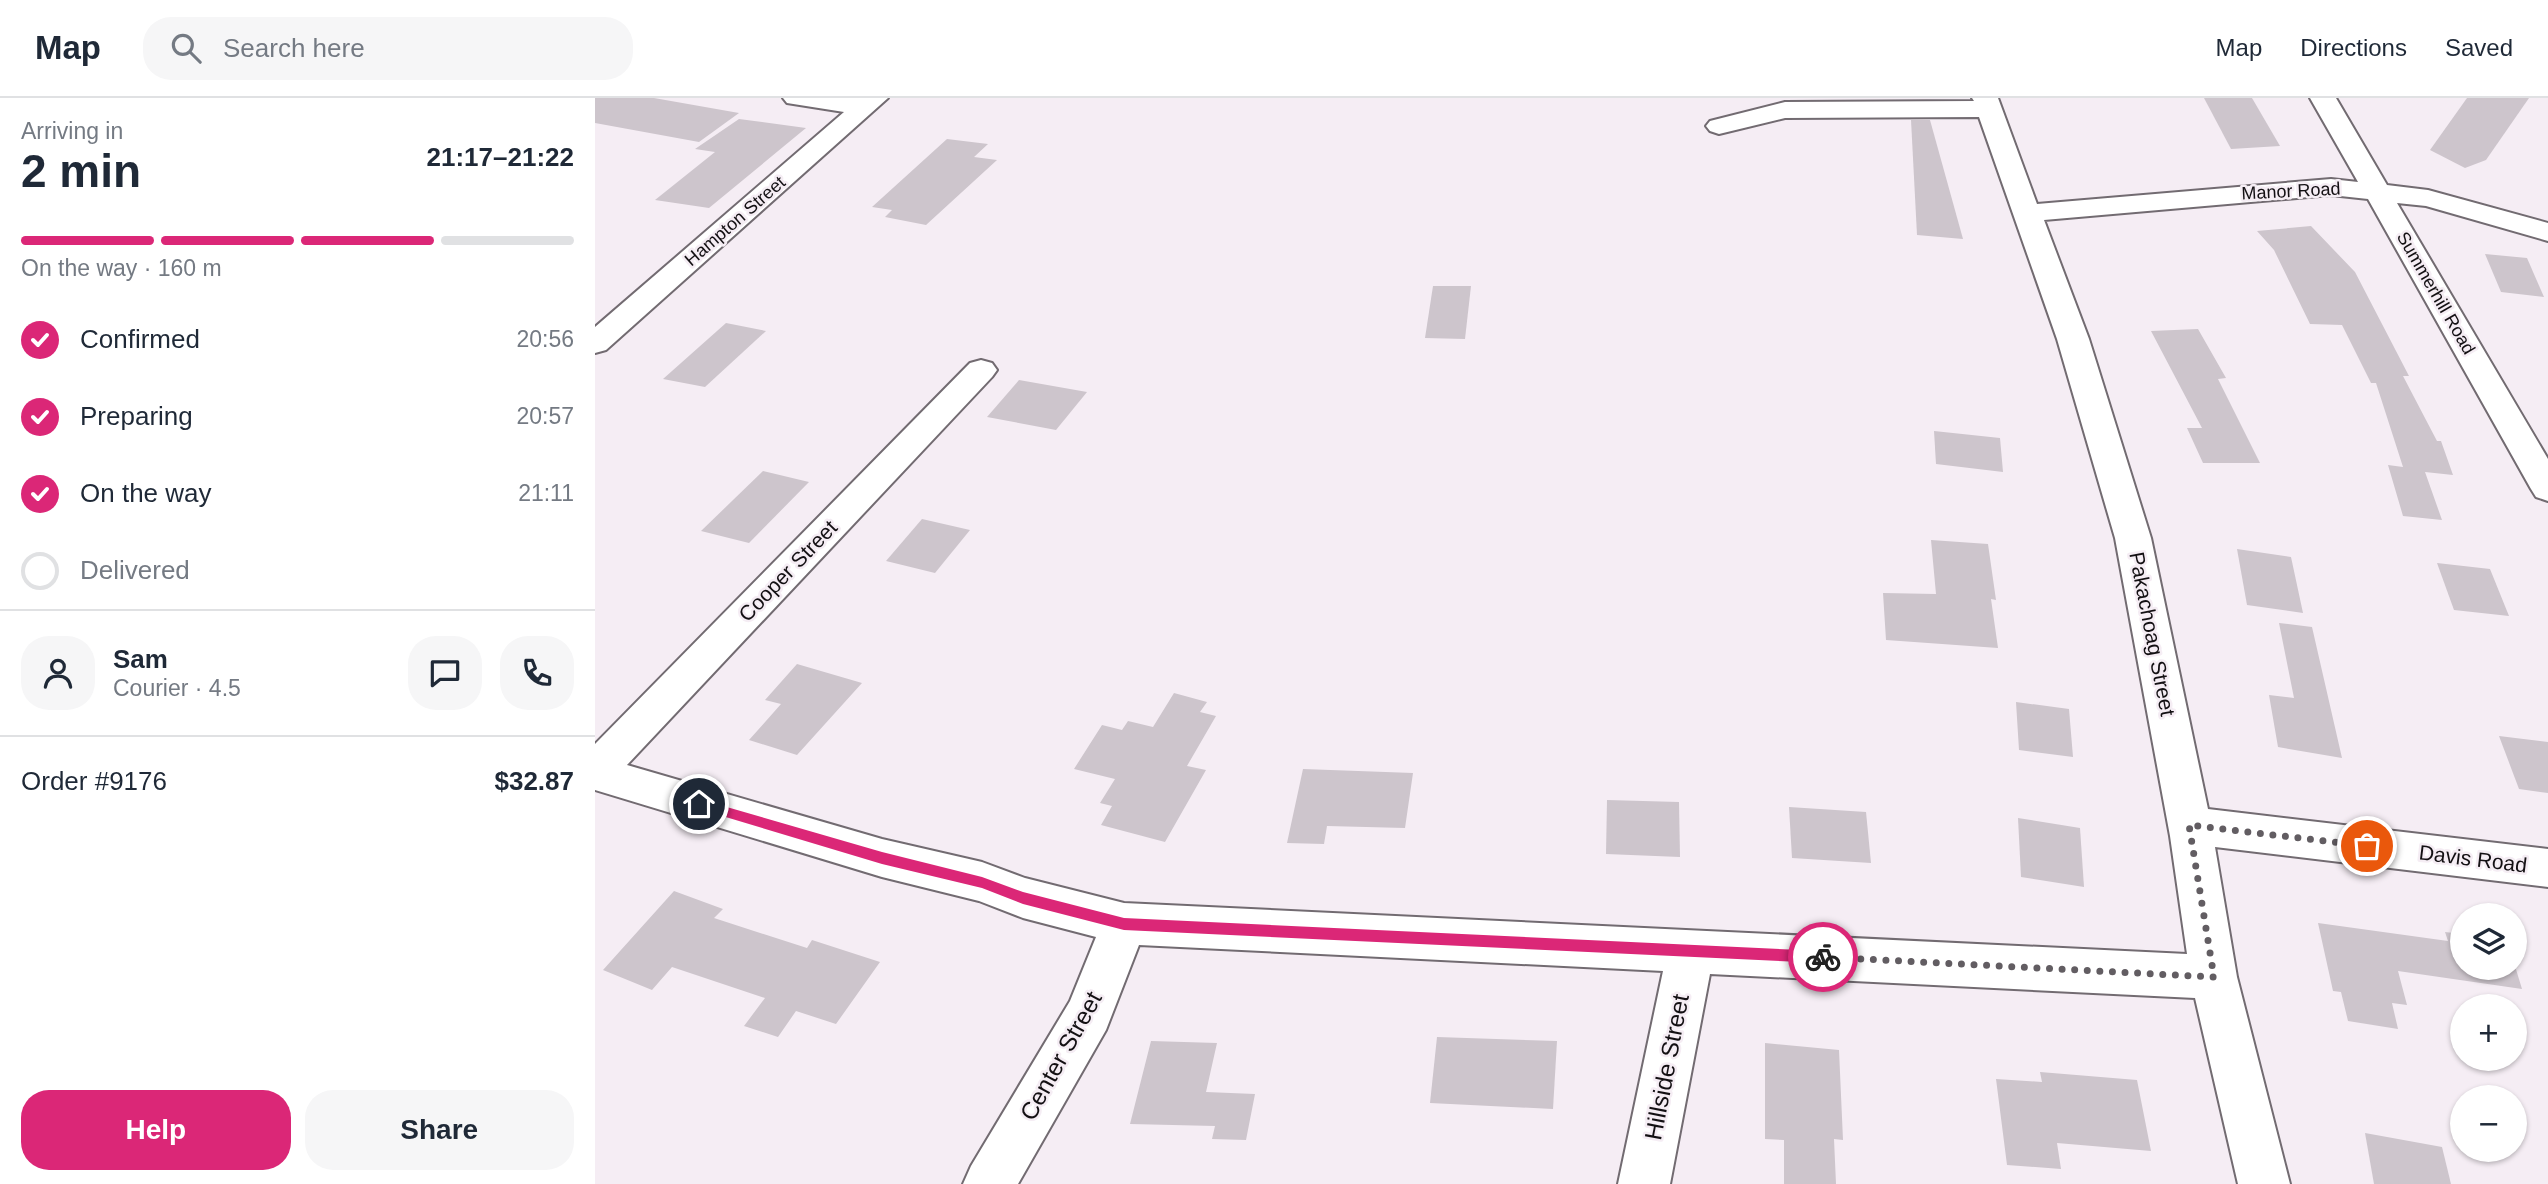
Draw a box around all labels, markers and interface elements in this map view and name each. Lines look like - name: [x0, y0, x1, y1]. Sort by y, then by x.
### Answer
- search box: [143, 17, 633, 80]
- text: Map: [35, 29, 101, 66]
- icon: search: [167, 29, 205, 67]
- text: Search here: [223, 33, 365, 63]
- text: Map: [2216, 34, 2262, 61]
- text: Directions: [2300, 34, 2407, 61]
- text: Saved: [2445, 34, 2513, 61]
- text: Arriving in: [21, 118, 123, 144]
- text: 21:17–21:22: [427, 142, 574, 172]
- text: 2 min: [21, 145, 141, 197]
- street label: Hampton Street: [681, 172, 789, 270]
- street label: Manor Road: [2241, 178, 2341, 204]
- street label: Summerhill Road: [2393, 228, 2479, 358]
- text: On the way · 160 m: [21, 255, 222, 281]
- icon: check: [21, 321, 59, 359]
- text: Confirmed: [80, 324, 200, 354]
- text: 20:56: [516, 326, 574, 352]
- icon: check: [21, 398, 59, 436]
- text: Preparing: [80, 401, 193, 431]
- text: 20:57: [516, 403, 574, 429]
- icon: check: [21, 475, 59, 513]
- text: On the way: [80, 478, 212, 508]
- text: 21:11: [518, 480, 574, 506]
- street label: Cooper Street: [734, 516, 841, 626]
- street label: Pakachoag Street: [2125, 550, 2180, 718]
- text: Delivered: [80, 555, 190, 585]
- button: person: [21, 636, 95, 710]
- button: chat: [408, 636, 482, 710]
- button: phone: [500, 636, 574, 710]
- text: Sam: [113, 644, 168, 674]
- text: Courier · 4.5: [113, 675, 241, 701]
- text: Order #9176: [21, 766, 167, 796]
- text: $32.87: [494, 766, 574, 796]
- pin: [669, 774, 729, 834]
- icon: home: [680, 785, 718, 823]
- pin: [2337, 816, 2397, 876]
- icon: bag: [2348, 827, 2386, 865]
- street label: Davis Road: [2418, 840, 2528, 877]
- map controls: [2450, 903, 2527, 1162]
- button: layers: [2450, 903, 2527, 980]
- courier: [1788, 922, 1858, 992]
- icon: bike: [1804, 938, 1842, 976]
- street label: Center Street: [1014, 987, 1107, 1125]
- street label: Hillside Street: [1639, 991, 1694, 1142]
- button: +: [2450, 994, 2527, 1071]
- button: −: [2450, 1085, 2527, 1162]
- button: Help: [21, 1090, 291, 1170]
- button: Share: [305, 1090, 574, 1170]

